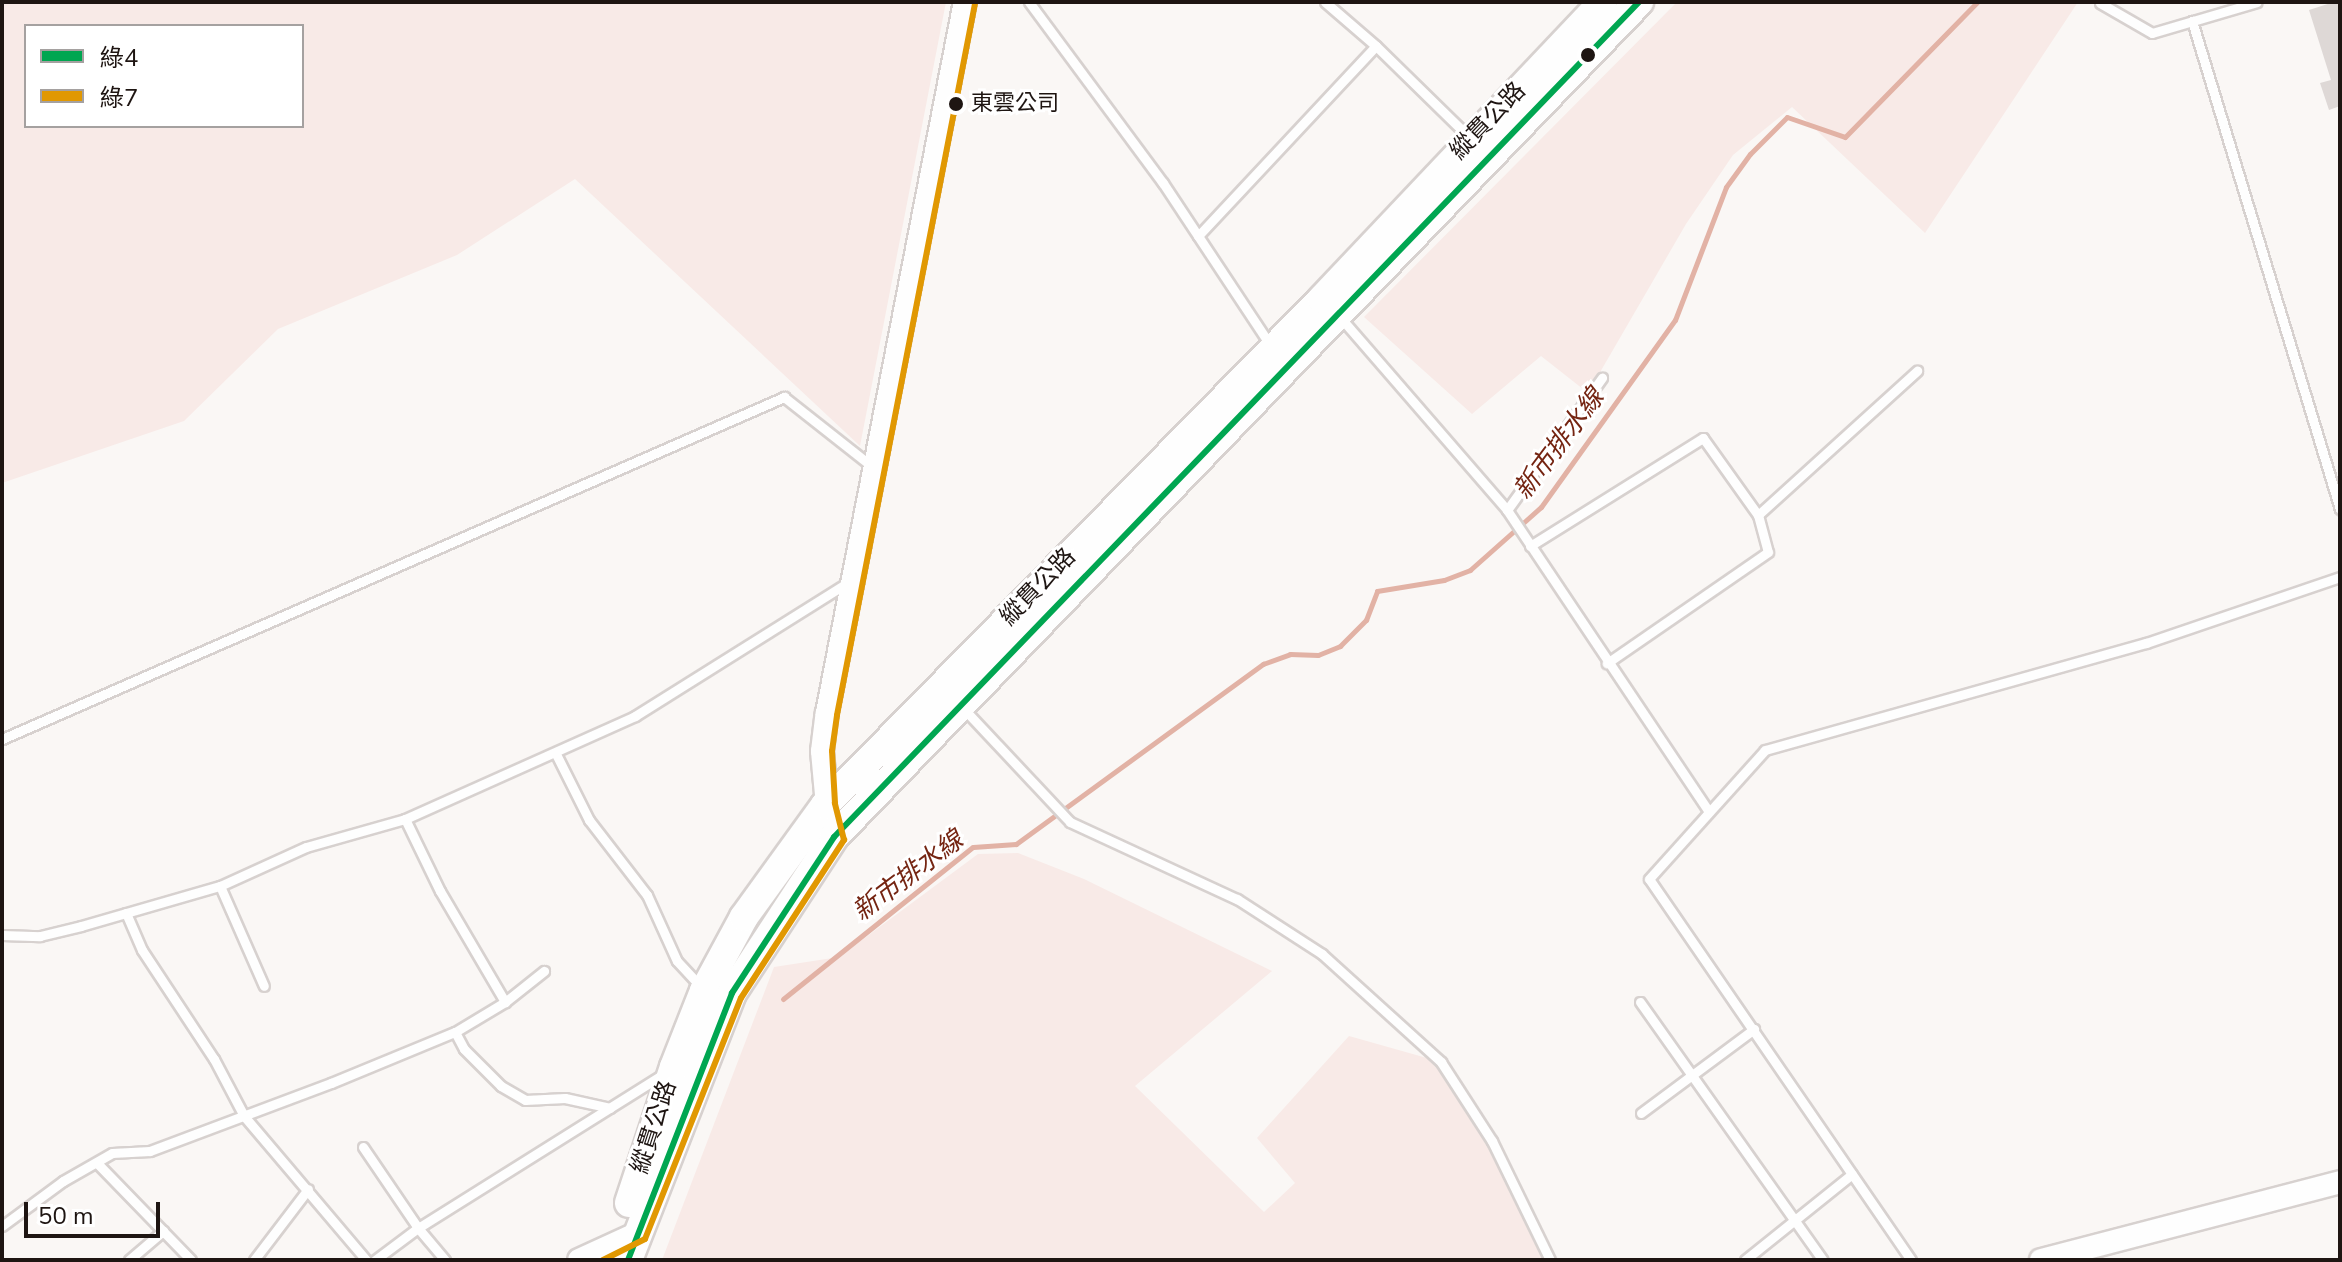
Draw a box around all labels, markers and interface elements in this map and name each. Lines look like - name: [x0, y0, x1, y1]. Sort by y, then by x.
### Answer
- legend: [24, 24, 304, 128]
- text: 綠4: [100, 42, 138, 74]
- unlabelled marker: [1580, 47, 1596, 63]
- street label: 縱貫公路: [1444, 76, 1532, 166]
- text: 綠7: [100, 82, 138, 114]
- place label: 東雲公司: [971, 91, 1059, 117]
- marker: 東雲公司: [948, 96, 964, 112]
- water label: 新市排水線: [1507, 383, 1611, 505]
- street label: 縱貫公路: [994, 542, 1082, 632]
- water label: 新市排水線: [847, 824, 969, 928]
- street label: 縱貫公路: [625, 1077, 683, 1177]
- scale bar: [28, 1186, 164, 1236]
- text: 50 m: [38, 1200, 94, 1232]

